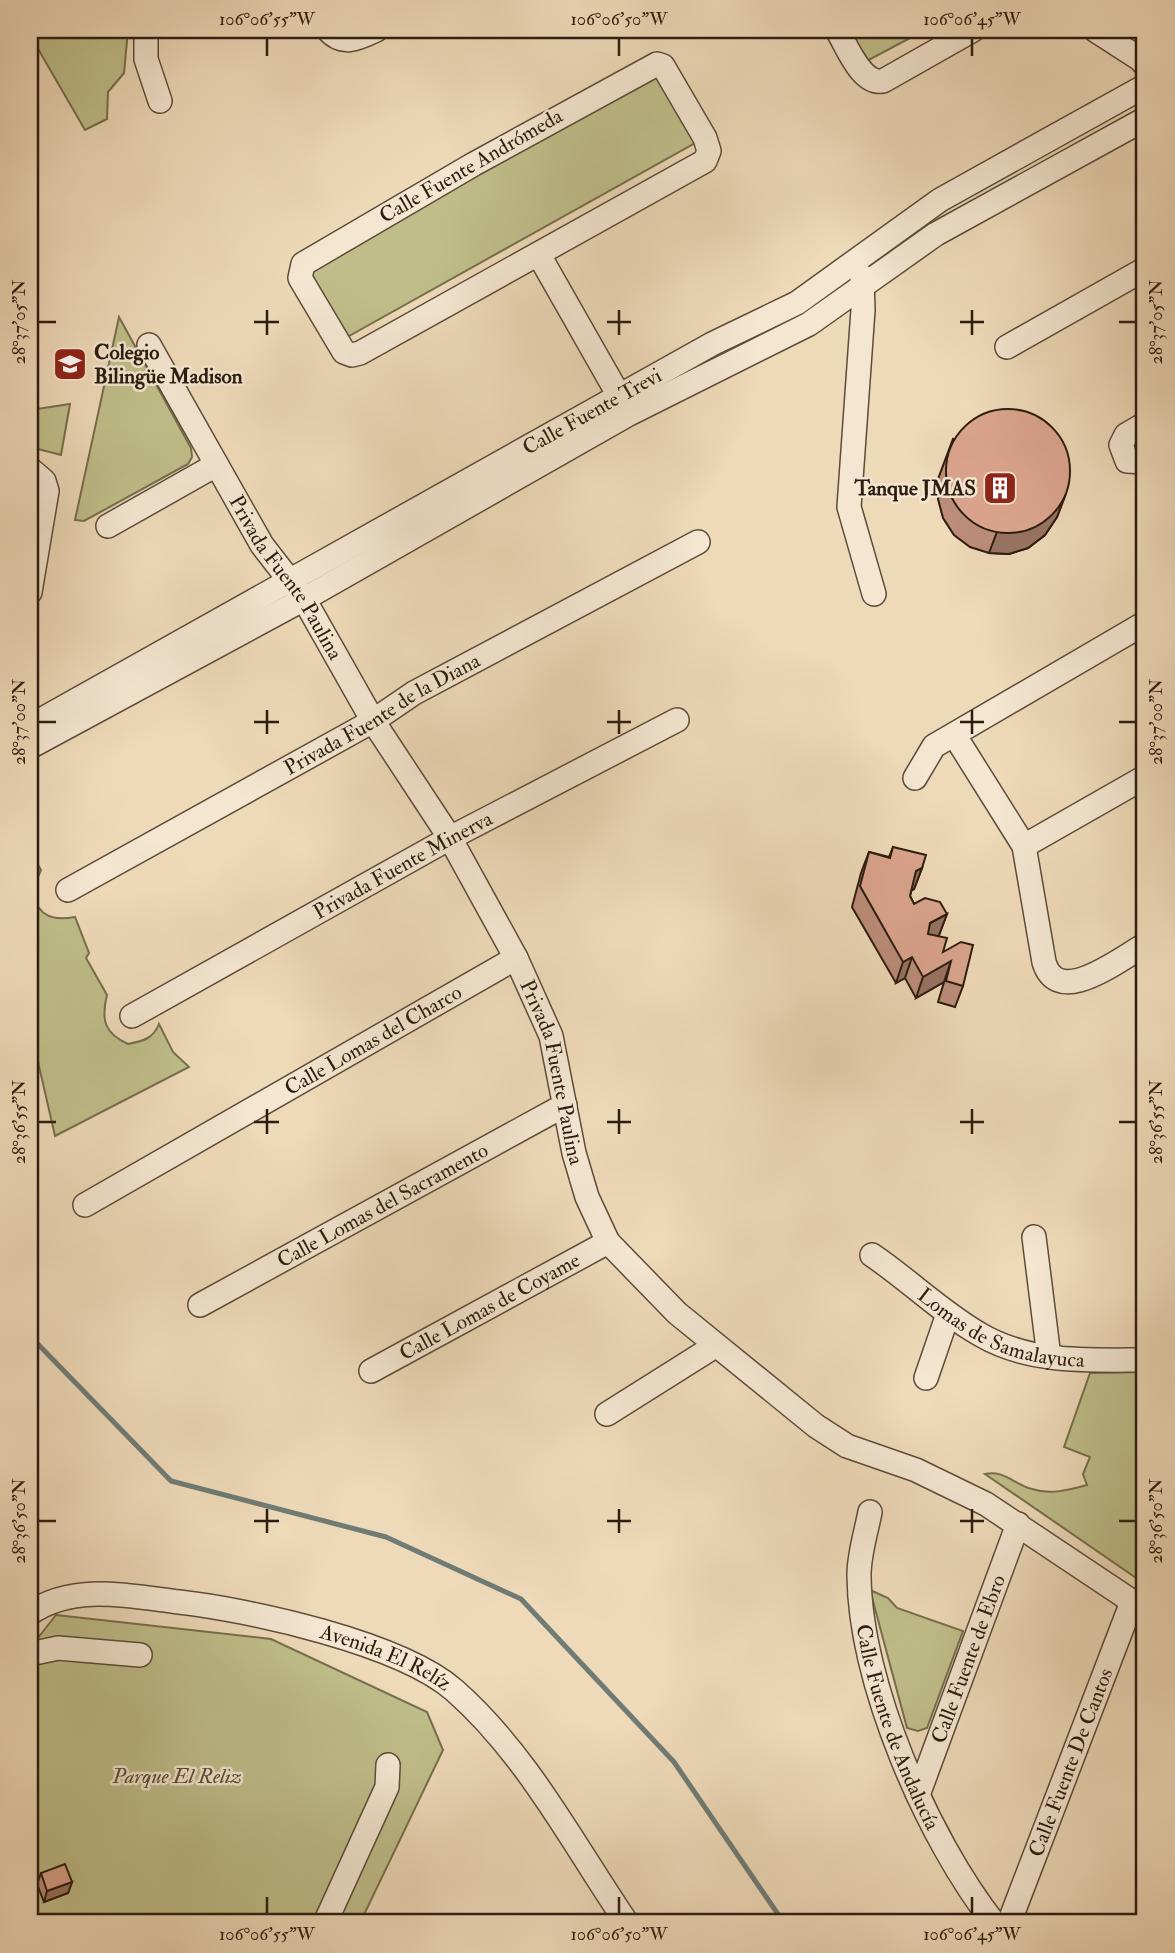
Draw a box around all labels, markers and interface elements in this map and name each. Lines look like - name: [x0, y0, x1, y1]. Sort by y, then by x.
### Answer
- text: 106°06'55"W: [219, 8, 316, 31]
- text: 106°06'50"W: [570, 8, 668, 31]
- text: 106°06'45"W: [923, 8, 1022, 31]
- street label: Calle Fuente Andrómeda: [375, 102, 568, 229]
- text: 28°37'05"N: [8, 280, 31, 364]
- text: 28°37'05"N: [1145, 280, 1168, 364]
- place label: Colegio Bilingüe Madison: [94, 339, 243, 390]
- school or university icon: Colegio Bilingüe Madison: [51, 345, 89, 383]
- street label: Calle Fuente Trevi: [517, 361, 667, 461]
- building icon: Tanque JMAS: [981, 469, 1019, 507]
- place label: Tanque JMAS: [853, 475, 976, 502]
- street label: Privada Fuente Paulina: [223, 490, 349, 665]
- street label: Privada Fuente de la Diana: [279, 647, 485, 781]
- text: 28°37'00"N: [8, 679, 31, 765]
- text: 28°37'00"N: [1145, 679, 1168, 765]
- street label: Privada Fuente Minerva: [308, 805, 497, 925]
- street label: Privada Fuente Paulina: [514, 975, 590, 1168]
- street label: Calle Lomas del Charco: [280, 978, 467, 1101]
- text: 28°36'55"N: [8, 1080, 31, 1164]
- text: 28°36'55"N: [1145, 1080, 1168, 1164]
- street label: Calle Lomas del Sacramento: [272, 1136, 493, 1274]
- street label: Calle Lomas de Coyame: [395, 1246, 585, 1367]
- street label: Lomas de Samalayuca: [912, 1281, 1086, 1373]
- text: 28°36'50"N: [8, 1478, 31, 1564]
- text: 28°36'50"N: [1145, 1478, 1168, 1564]
- street label: Calle Fuente de Ebro: [925, 1571, 1012, 1747]
- street label: Avenida El Relíz: [316, 1618, 457, 1697]
- street label: Calle Fuente de Andalucía: [850, 1622, 946, 1835]
- street label: Calle Fuente De Cantos: [1022, 1664, 1119, 1861]
- park label: Parque El Reliz: [111, 1763, 242, 1790]
- text: 106°06'55"W: [219, 1923, 316, 1946]
- text: 106°06'50"W: [570, 1923, 668, 1946]
- text: 106°06'45"W: [923, 1923, 1022, 1946]

